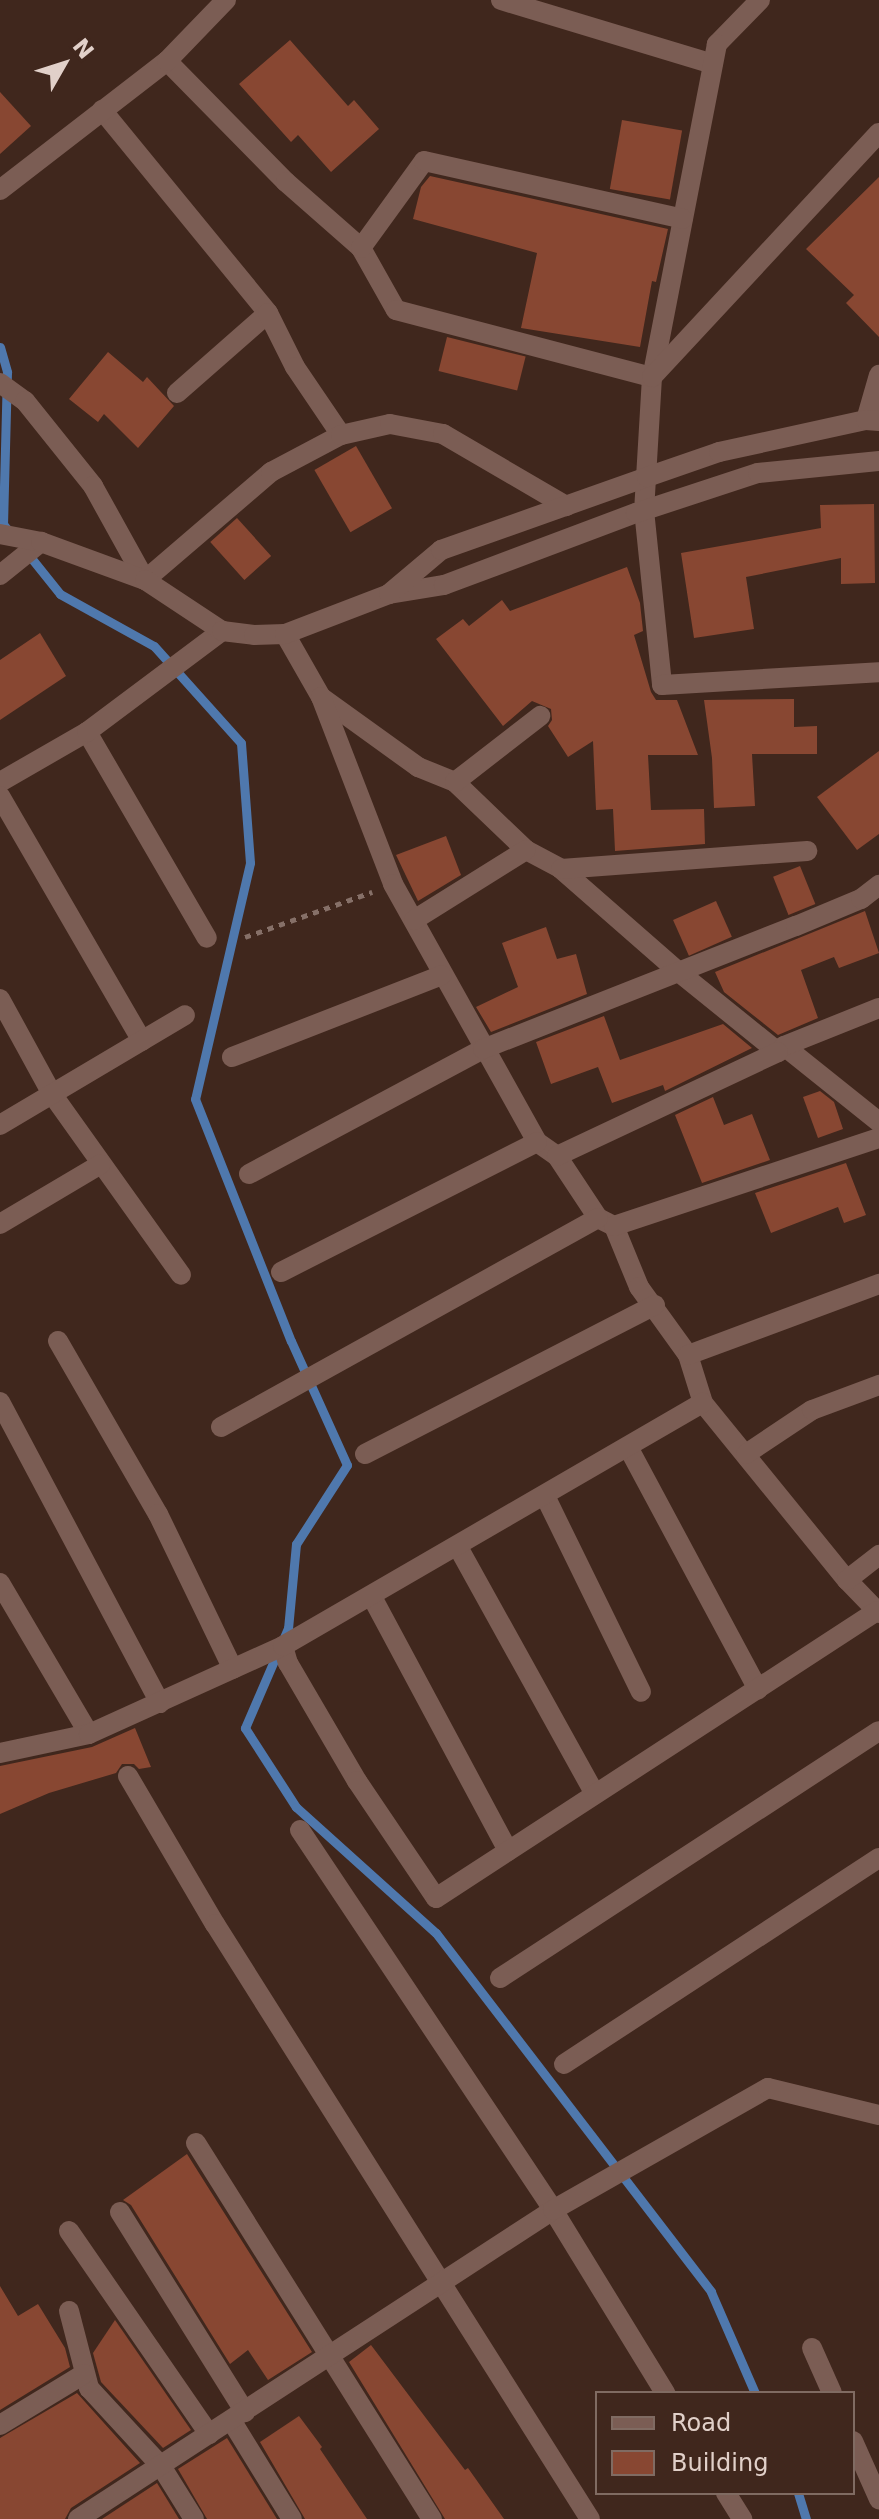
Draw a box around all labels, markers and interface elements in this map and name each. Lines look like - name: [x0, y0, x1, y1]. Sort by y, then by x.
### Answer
- north arrow: [24, 24, 104, 104]
- text: N: [68, 34, 99, 64]
- legend: [595, 2391, 855, 2495]
- text: Road: [671, 2409, 731, 2437]
- text: Building: [671, 2449, 768, 2477]

